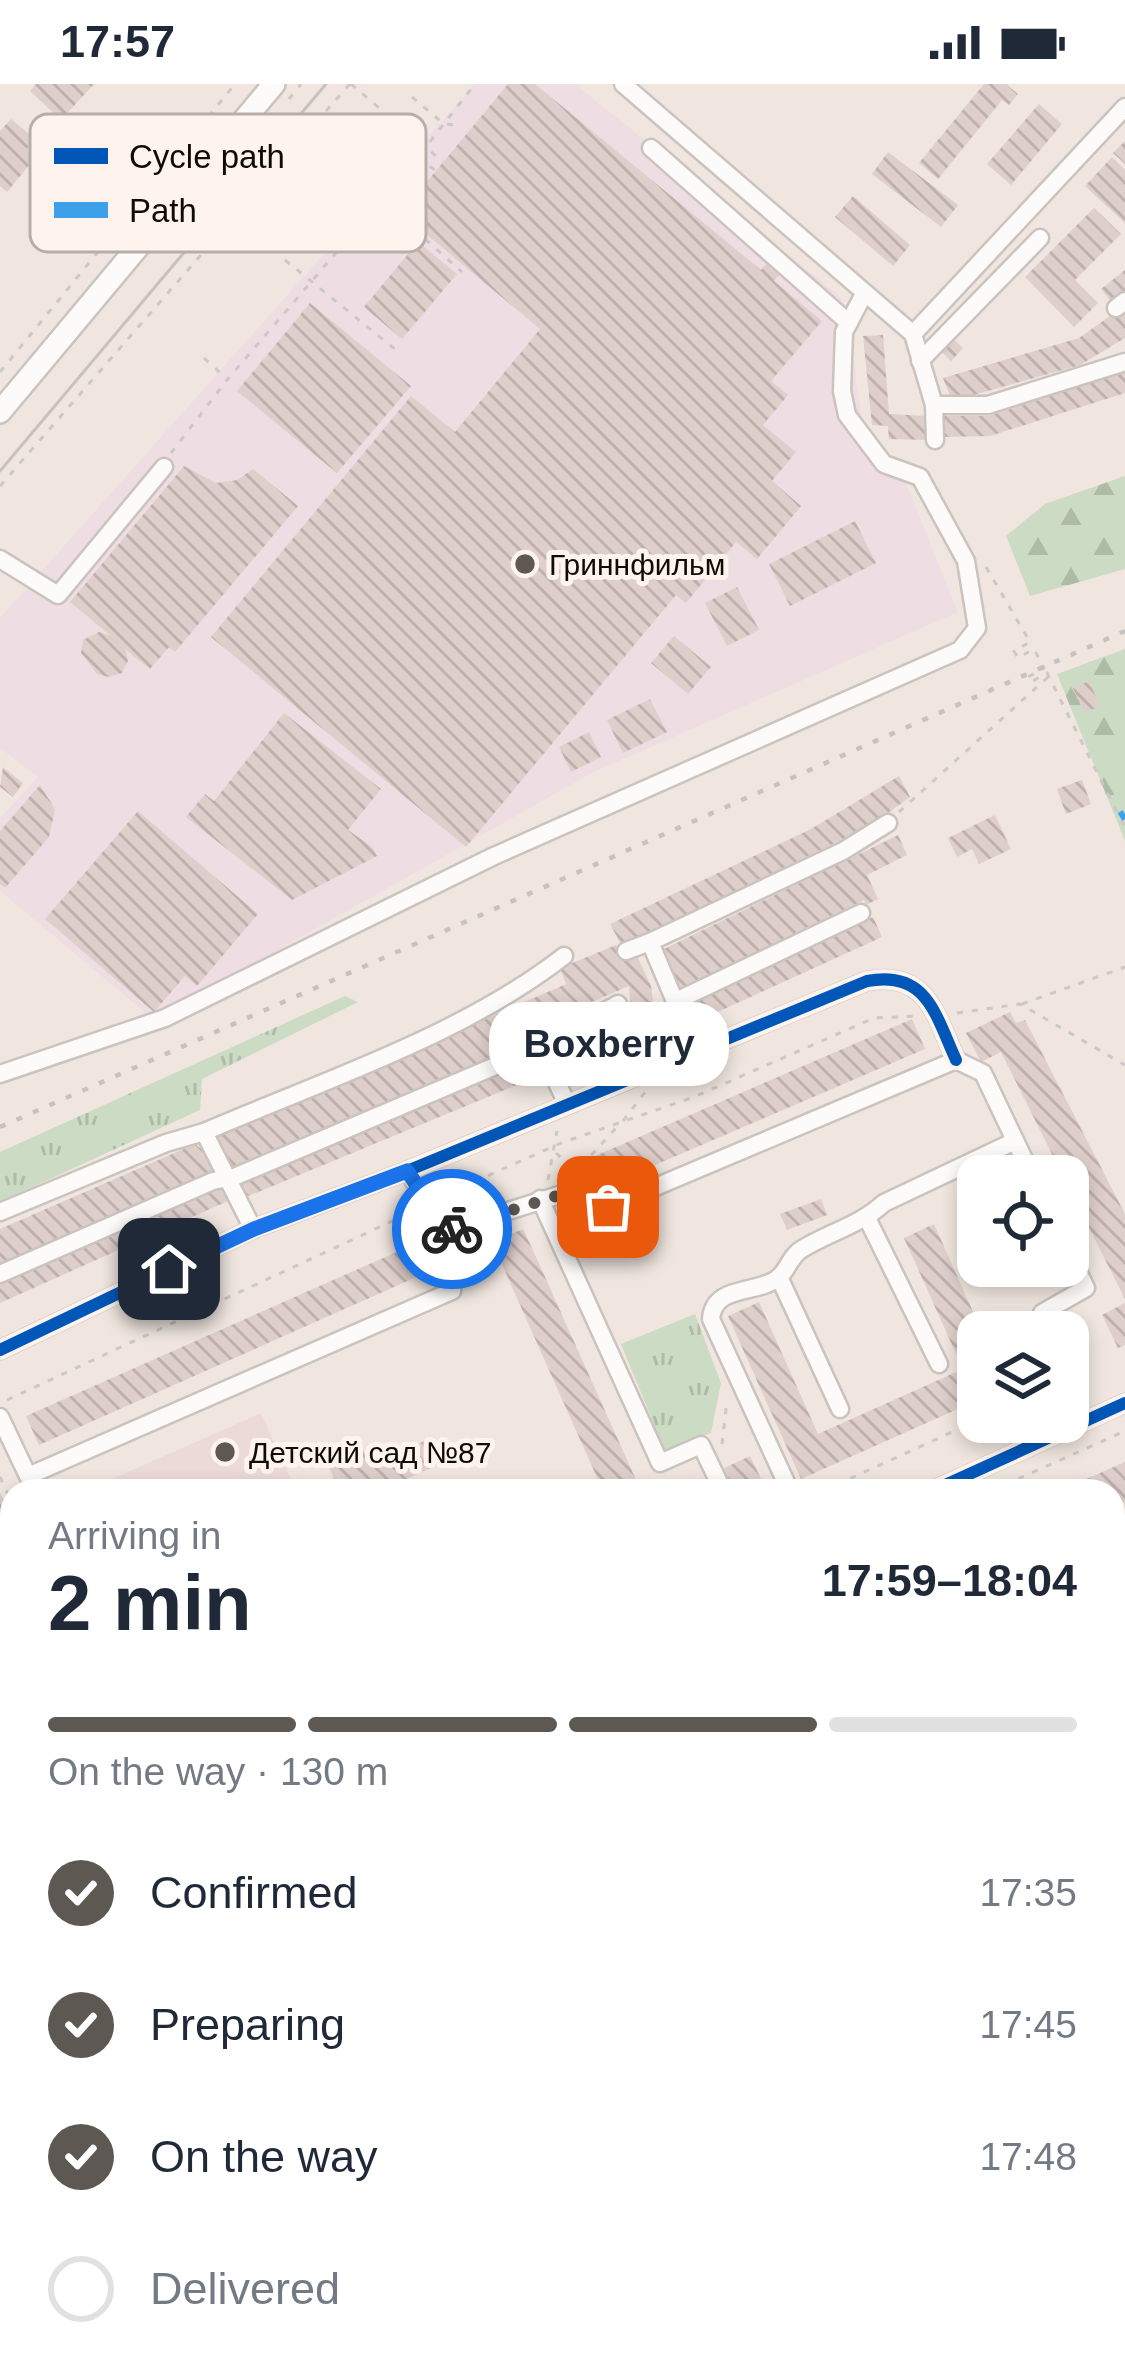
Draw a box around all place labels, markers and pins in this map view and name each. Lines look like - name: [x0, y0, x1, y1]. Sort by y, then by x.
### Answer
- place label: Гриннфильм: [549, 548, 725, 581]
- marker: Гриннфильм: [512, 551, 538, 577]
- callout: Boxberry: [488, 1003, 728, 1087]
- pin: [557, 1156, 659, 1258]
- pin: [118, 1218, 220, 1320]
- place label: Детский сад №87: [249, 1436, 491, 1469]
- marker: Детский сад №87: [212, 1439, 238, 1465]

